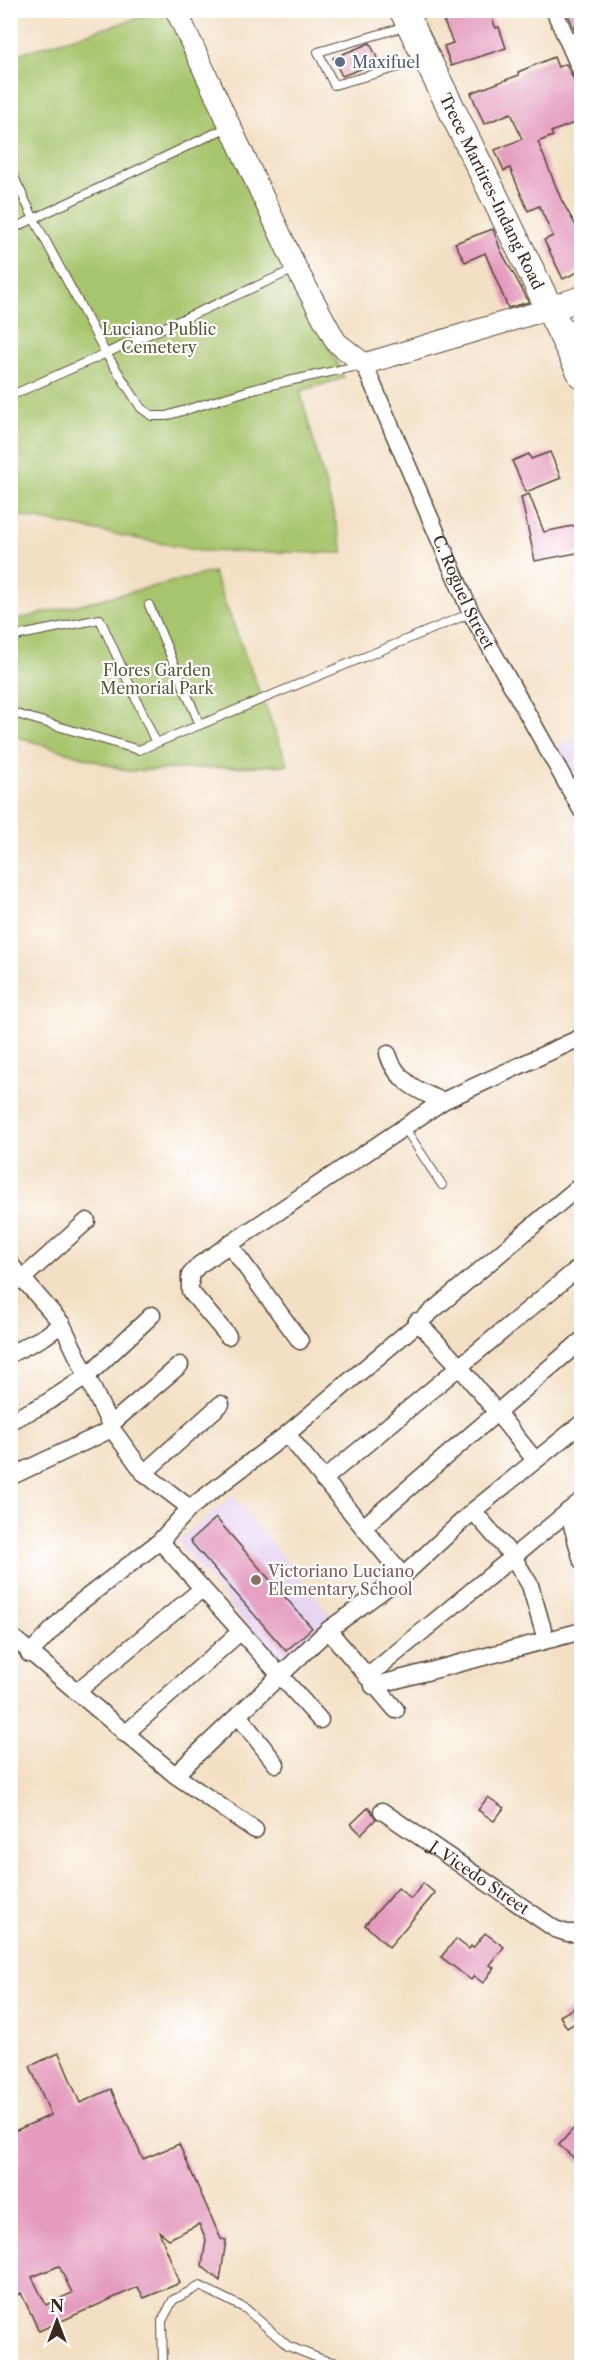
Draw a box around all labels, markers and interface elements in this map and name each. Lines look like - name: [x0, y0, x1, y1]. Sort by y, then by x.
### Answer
- place label: Maxifuel: [352, 52, 420, 72]
- marker: Maxifuel: [333, 55, 347, 69]
- street label: Trece Martires-Indang Road: [435, 90, 549, 293]
- park label: Luciano Public Cemetery: [102, 319, 216, 357]
- street label: C. Roguel Street: [429, 532, 499, 653]
- park label: Flores Garden Memorial Park: [100, 660, 214, 698]
- place label: Victoriano Luciano Elementary School: [267, 1561, 414, 1599]
- marker: Victoriano Luciano Elementary School: [249, 1573, 263, 1587]
- street label: J. Vicedo Street: [423, 1835, 534, 1919]
- north arrow: [27, 2291, 87, 2351]
- text: N: [50, 2296, 64, 2316]

